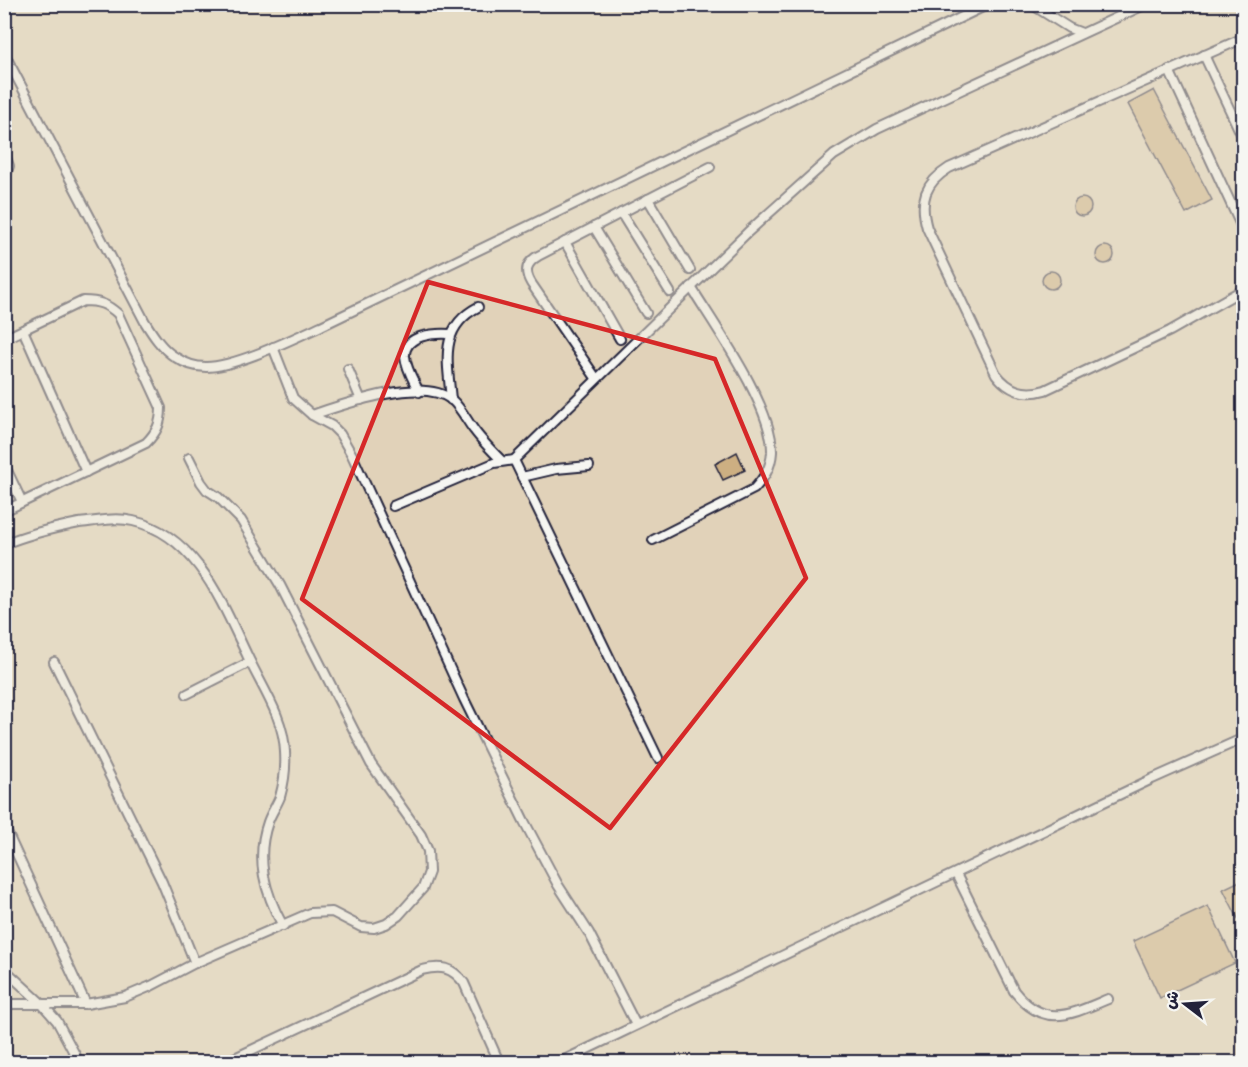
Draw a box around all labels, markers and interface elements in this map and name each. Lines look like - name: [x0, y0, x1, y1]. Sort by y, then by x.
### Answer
- north arrow: [1155, 974, 1215, 1034]
- text: ش: [1159, 989, 1184, 1011]

